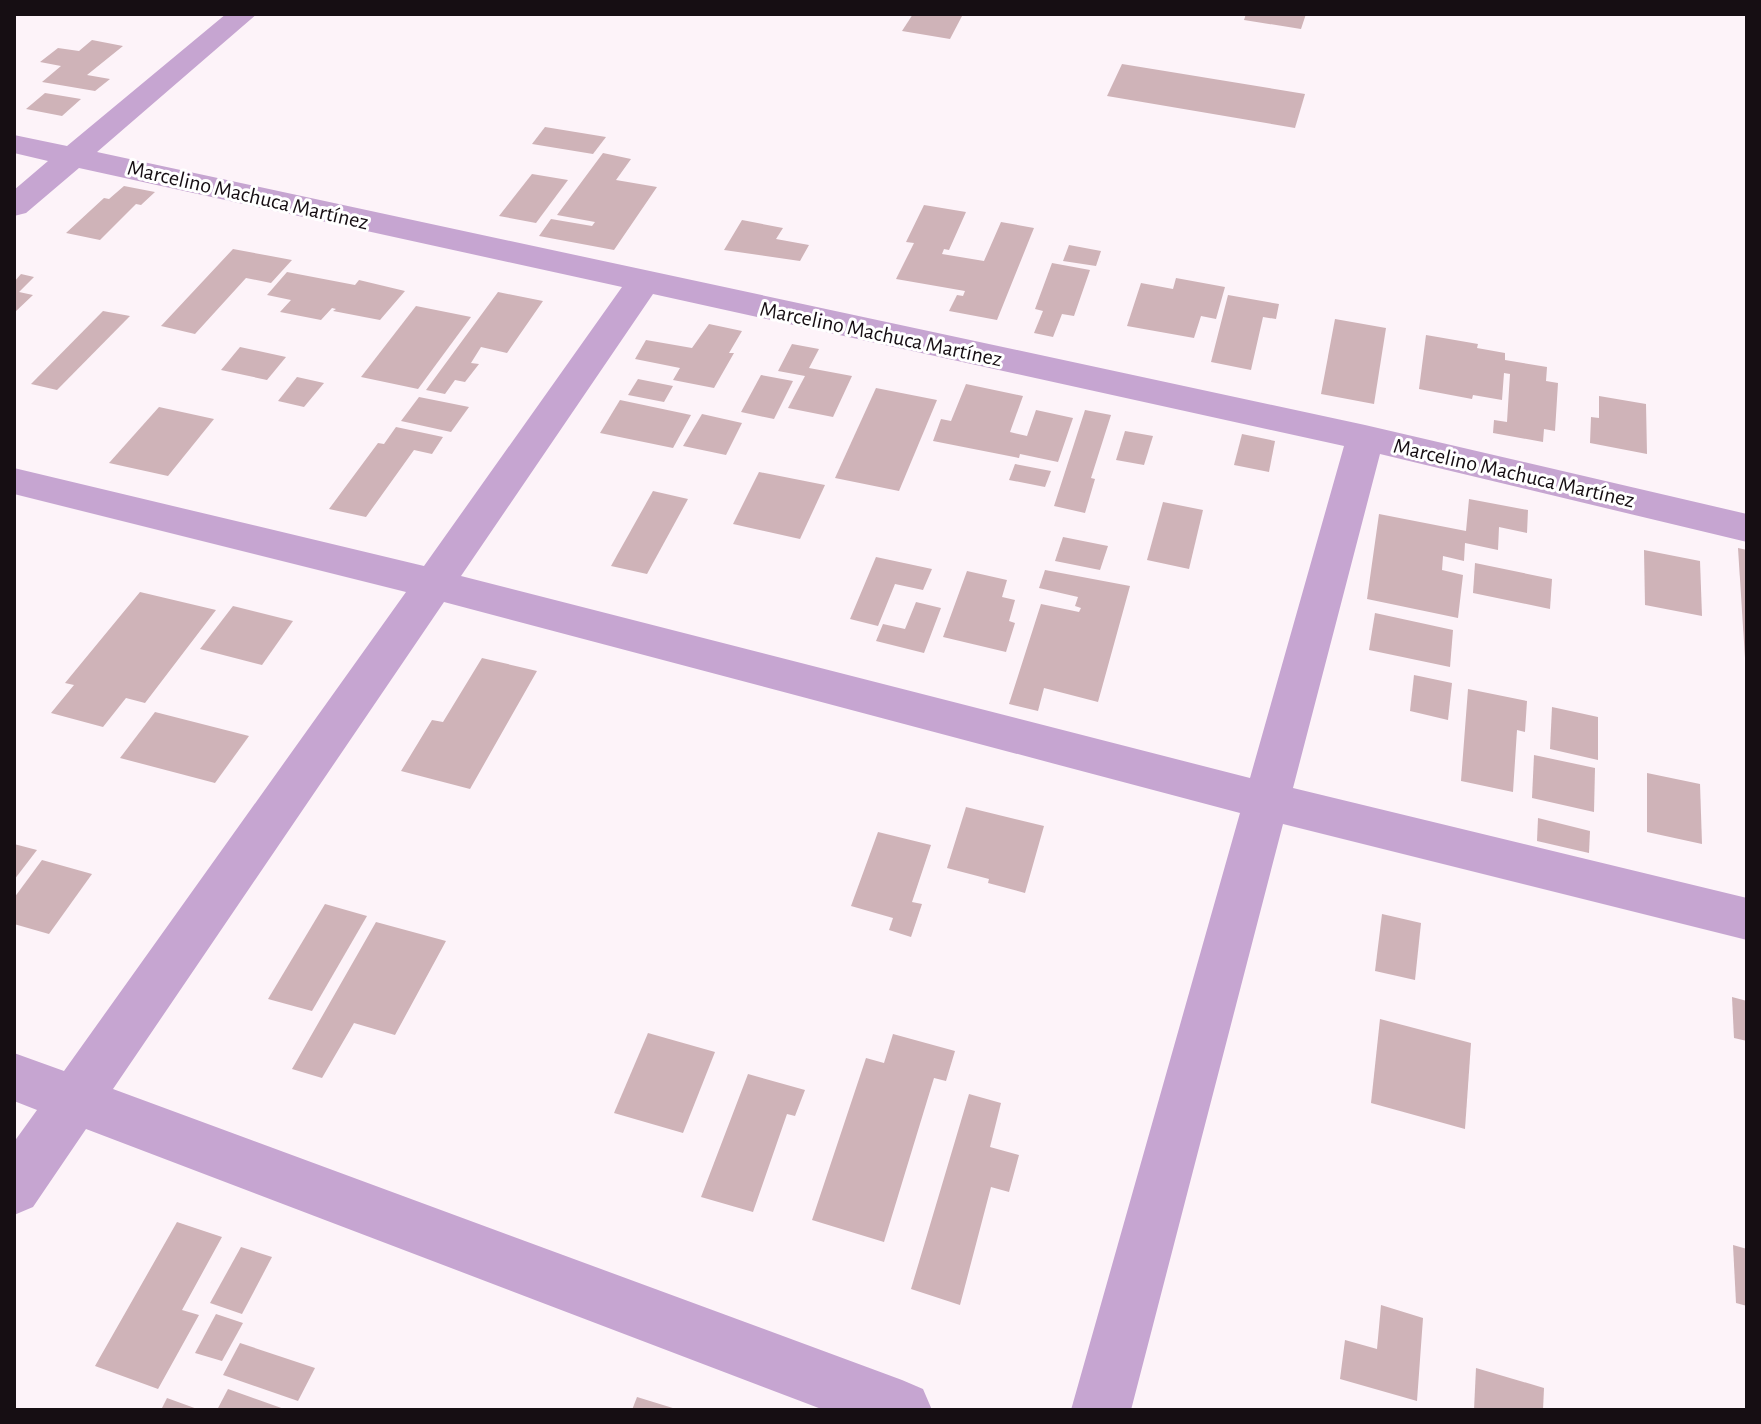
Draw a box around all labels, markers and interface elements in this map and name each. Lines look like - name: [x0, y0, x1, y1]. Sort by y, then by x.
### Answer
- street label: Marcelino Machuca Martínez: [125, 157, 371, 233]
- street label: Marcelino Machuca Martínez: [758, 298, 1004, 370]
- street label: Marcelino Machuca Martínez: [1391, 435, 1637, 511]

